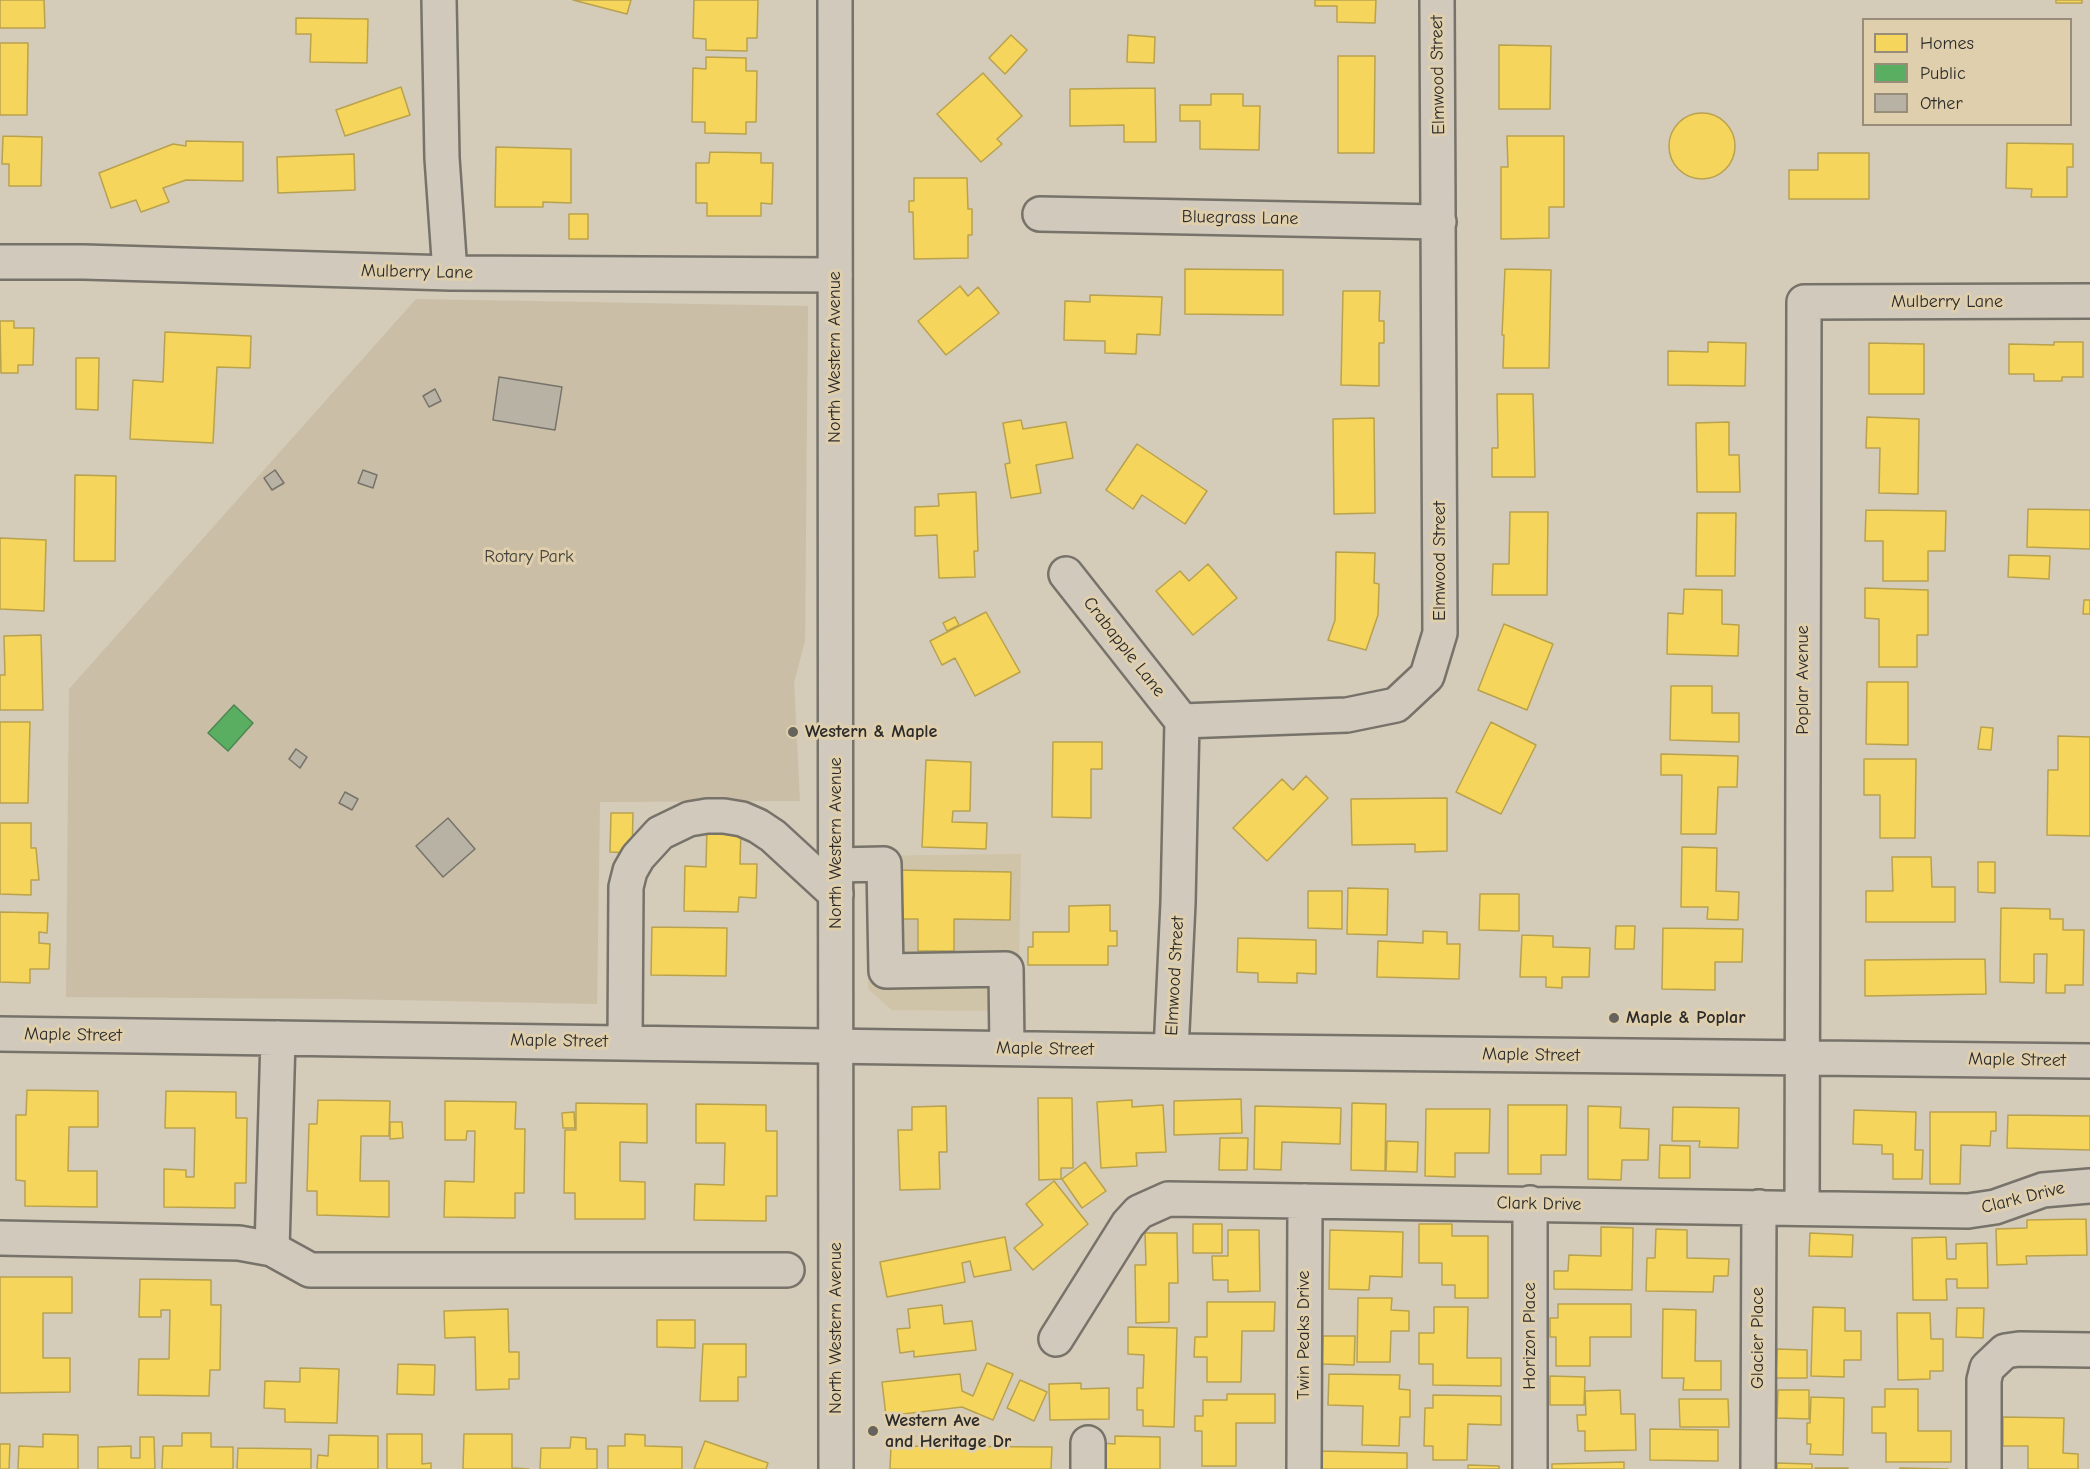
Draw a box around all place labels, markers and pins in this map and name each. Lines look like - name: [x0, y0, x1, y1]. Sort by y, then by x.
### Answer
- place label: Western & Maple: [805, 721, 937, 743]
- marker: Western & Maple: [786, 725, 800, 739]
- place label: Maple & Poplar: [1626, 1007, 1745, 1029]
- marker: Maple & Poplar: [1607, 1011, 1621, 1025]
- place label: Western Ave and Heritage Dr: [885, 1410, 1011, 1452]
- marker: Western Ave and Heritage Dr: [866, 1424, 880, 1438]

